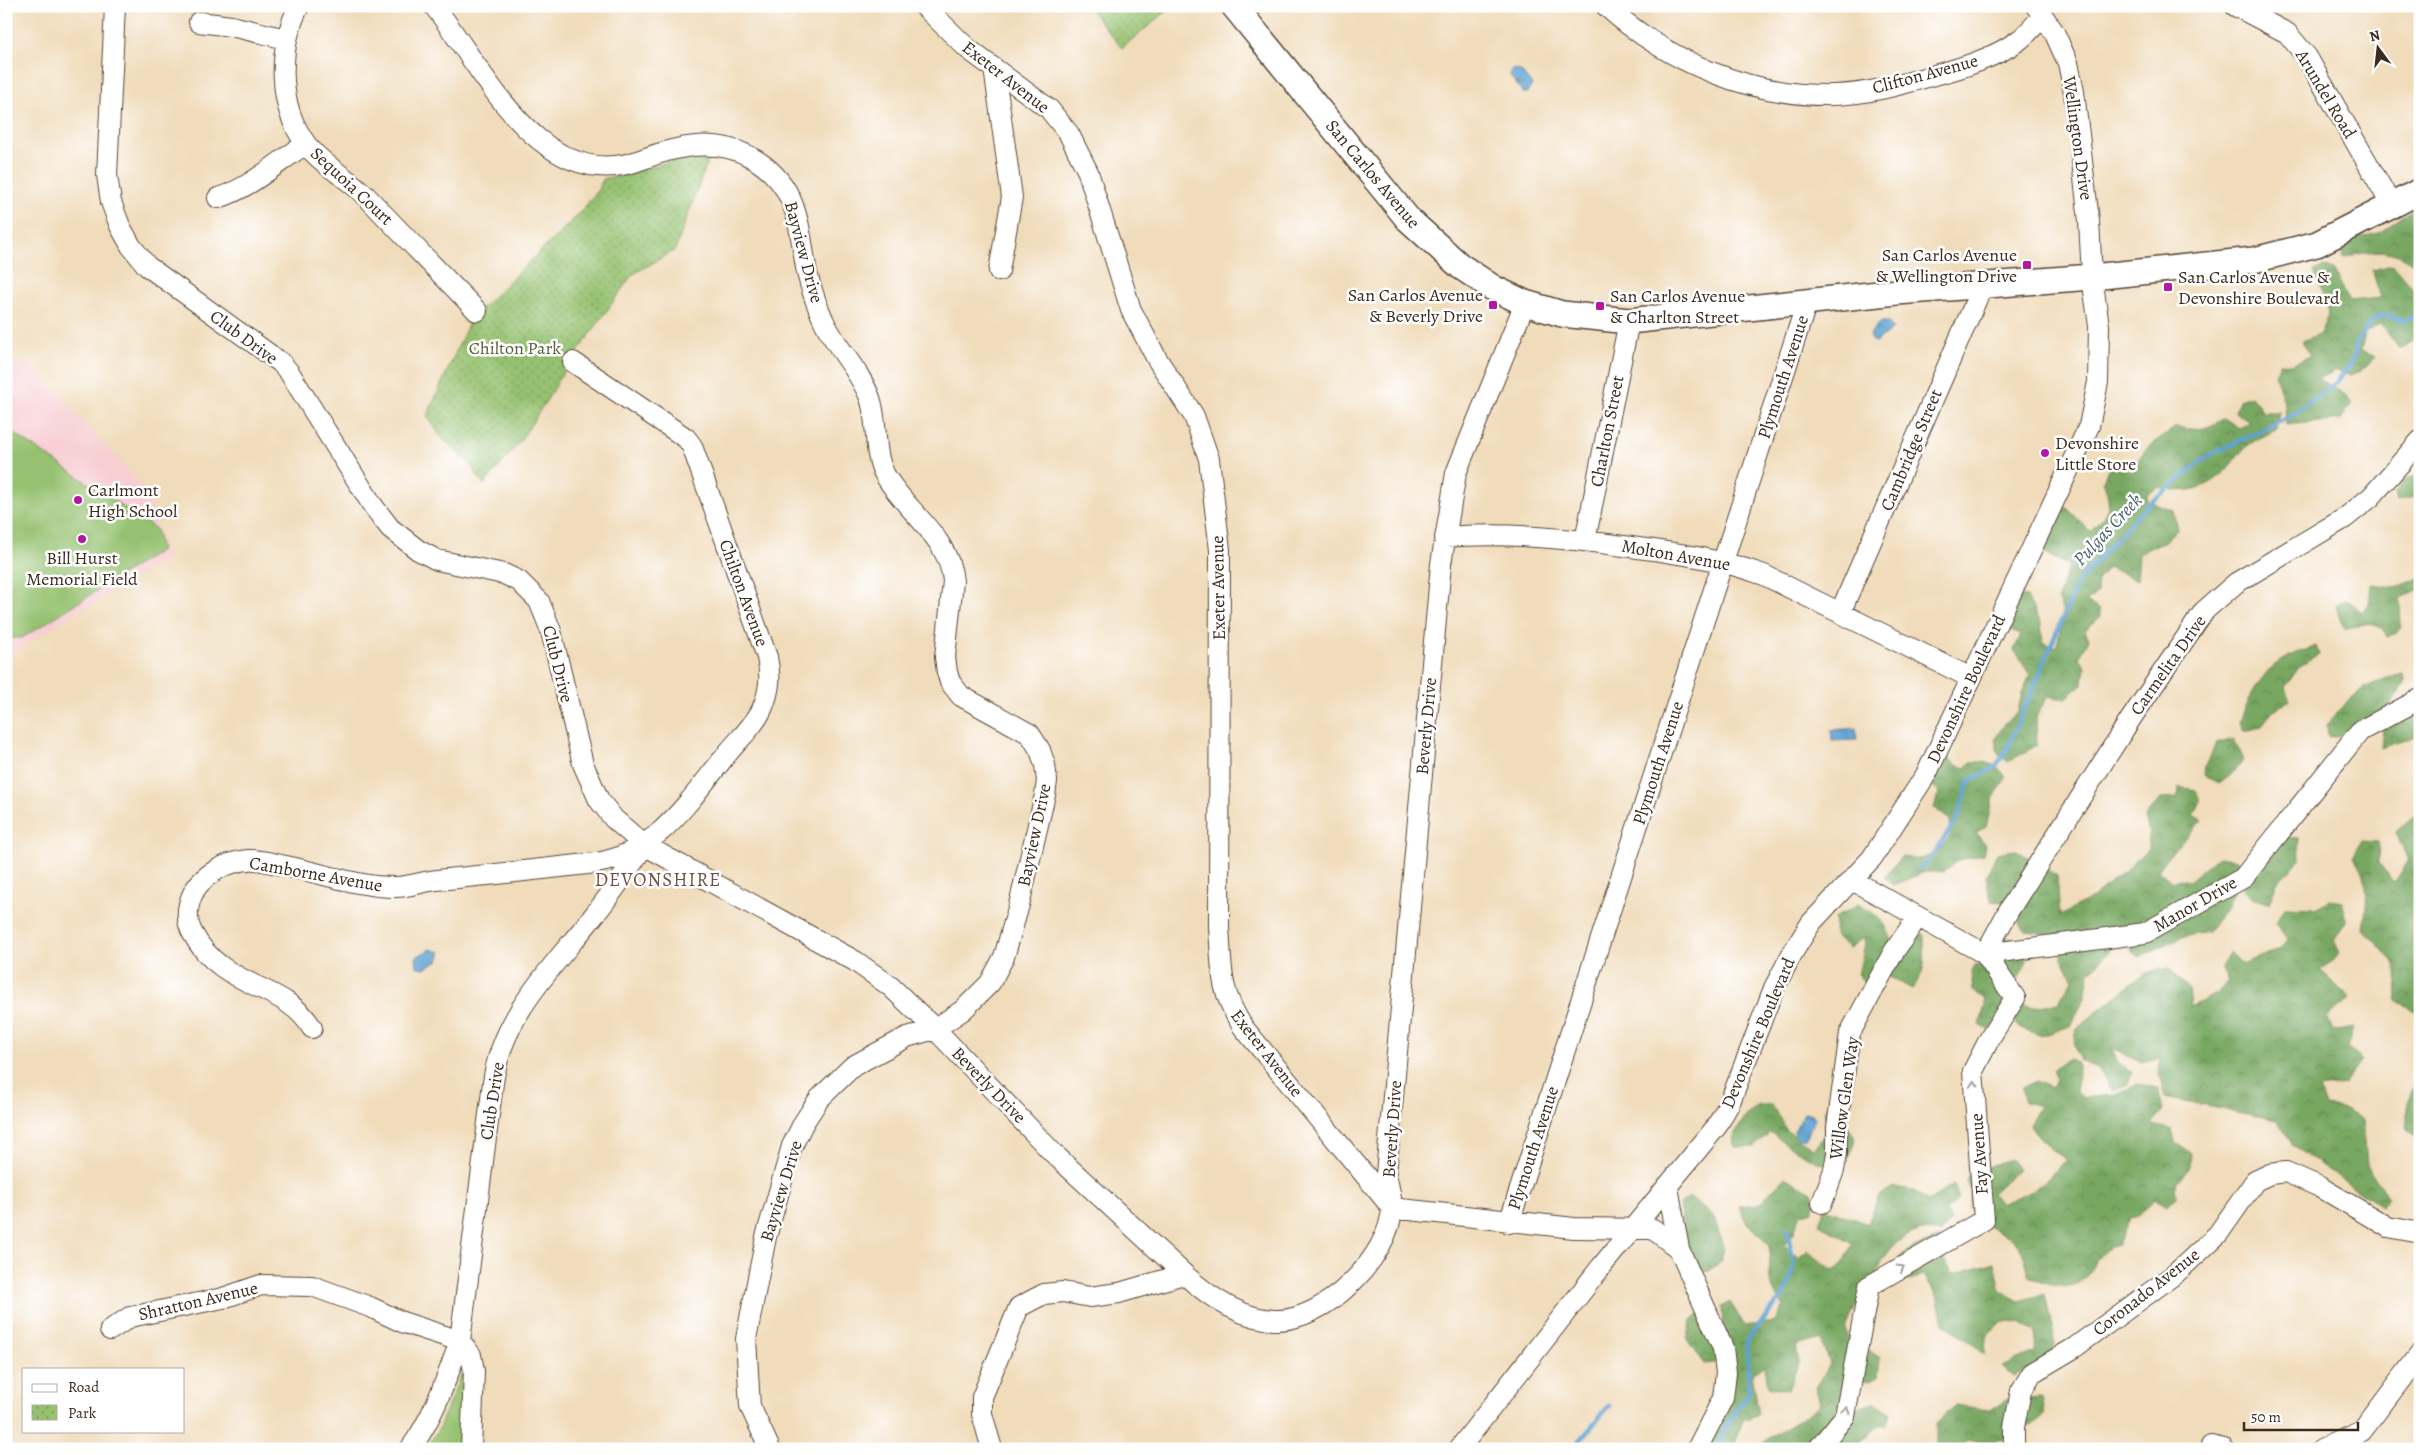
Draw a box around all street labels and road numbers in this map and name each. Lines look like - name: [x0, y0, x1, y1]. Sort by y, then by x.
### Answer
- street label: Exeter Avenue: [957, 35, 1055, 119]
- street label: Arundel Road: [2289, 44, 2362, 143]
- street label: Clifton Avenue: [1870, 48, 1980, 100]
- street label: Wellington Drive: [2057, 73, 2099, 202]
- street label: San Carlos Avenue: [1320, 114, 1426, 234]
- street label: Sequoia Court: [306, 142, 399, 231]
- street label: Bayview Drive: [779, 198, 829, 306]
- street label: Club Drive: [205, 304, 283, 370]
- street label: Plymouth Avenue: [1752, 312, 1814, 442]
- street label: Charlton Street: [1584, 373, 1630, 489]
- street label: Cambridge Street: [1874, 385, 1948, 515]
- street label: Molton Avenue: [1620, 534, 1732, 576]
- street label: Exeter Avenue: [1205, 535, 1231, 641]
- street label: Chilton Avenue: [714, 536, 774, 650]
- street label: Devonshire Boulevard: [1921, 610, 2011, 767]
- street label: Carmelita Drive: [2125, 610, 2211, 720]
- street label: Club Drive: [537, 623, 579, 705]
- street label: Beverly Drive: [1410, 676, 1442, 776]
- street label: Plymouth Avenue: [1627, 698, 1689, 828]
- street label: Bayview Drive: [1011, 781, 1057, 889]
- street label: Camborne Avenue: [248, 850, 384, 898]
- street label: Manor Drive: [2149, 870, 2241, 938]
- street label: Devonshire Boulevard: [1715, 954, 1801, 1112]
- street label: Exeter Avenue: [1225, 1004, 1309, 1102]
- street label: Willow Glen Way: [1823, 1034, 1865, 1162]
- street label: Beverly Drive: [946, 1042, 1032, 1128]
- street label: Club Drive: [474, 1060, 510, 1142]
- street label: Beverly Drive: [1377, 1079, 1407, 1179]
- street label: Plymouth Avenue: [1502, 1083, 1564, 1213]
- street label: Fay Avenue: [1964, 1112, 1994, 1196]
- street label: Bayview Drive: [754, 1137, 808, 1245]
- street label: Coronado Avenue: [2088, 1243, 2204, 1341]
- street label: Shratton Avenue: [136, 1276, 260, 1326]

